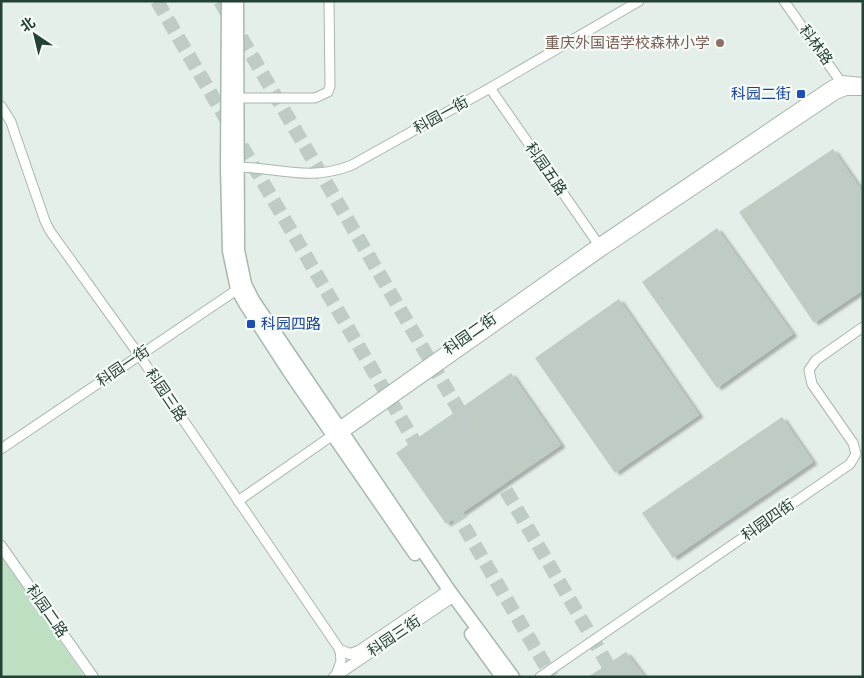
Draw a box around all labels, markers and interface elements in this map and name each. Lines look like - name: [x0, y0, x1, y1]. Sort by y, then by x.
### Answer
- north arrow: [10, 10, 60, 60]
- text: 北: [17, 13, 40, 37]
- street label: 科林路: [794, 21, 837, 70]
- place label: 重庆外国语学校森林小学: [545, 33, 710, 54]
- marker: 重庆外国语学校森林小学: [714, 37, 726, 49]
- place label: 科园二街: [731, 84, 791, 105]
- marker: 科园二街: [795, 88, 807, 100]
- street label: 科园一街: [410, 92, 473, 139]
- street label: 科园五路: [520, 139, 571, 200]
- street label: 科园二街: [440, 309, 501, 360]
- place label: 科园四路: [261, 314, 321, 335]
- marker: 科园四路: [245, 318, 257, 330]
- street label: 科园一街: [93, 341, 154, 392]
- street label: 科园三路: [140, 365, 191, 426]
- street label: 科园四街: [738, 495, 799, 546]
- street label: 科园二路: [21, 581, 72, 642]
- street label: 科园三街: [364, 611, 425, 662]

